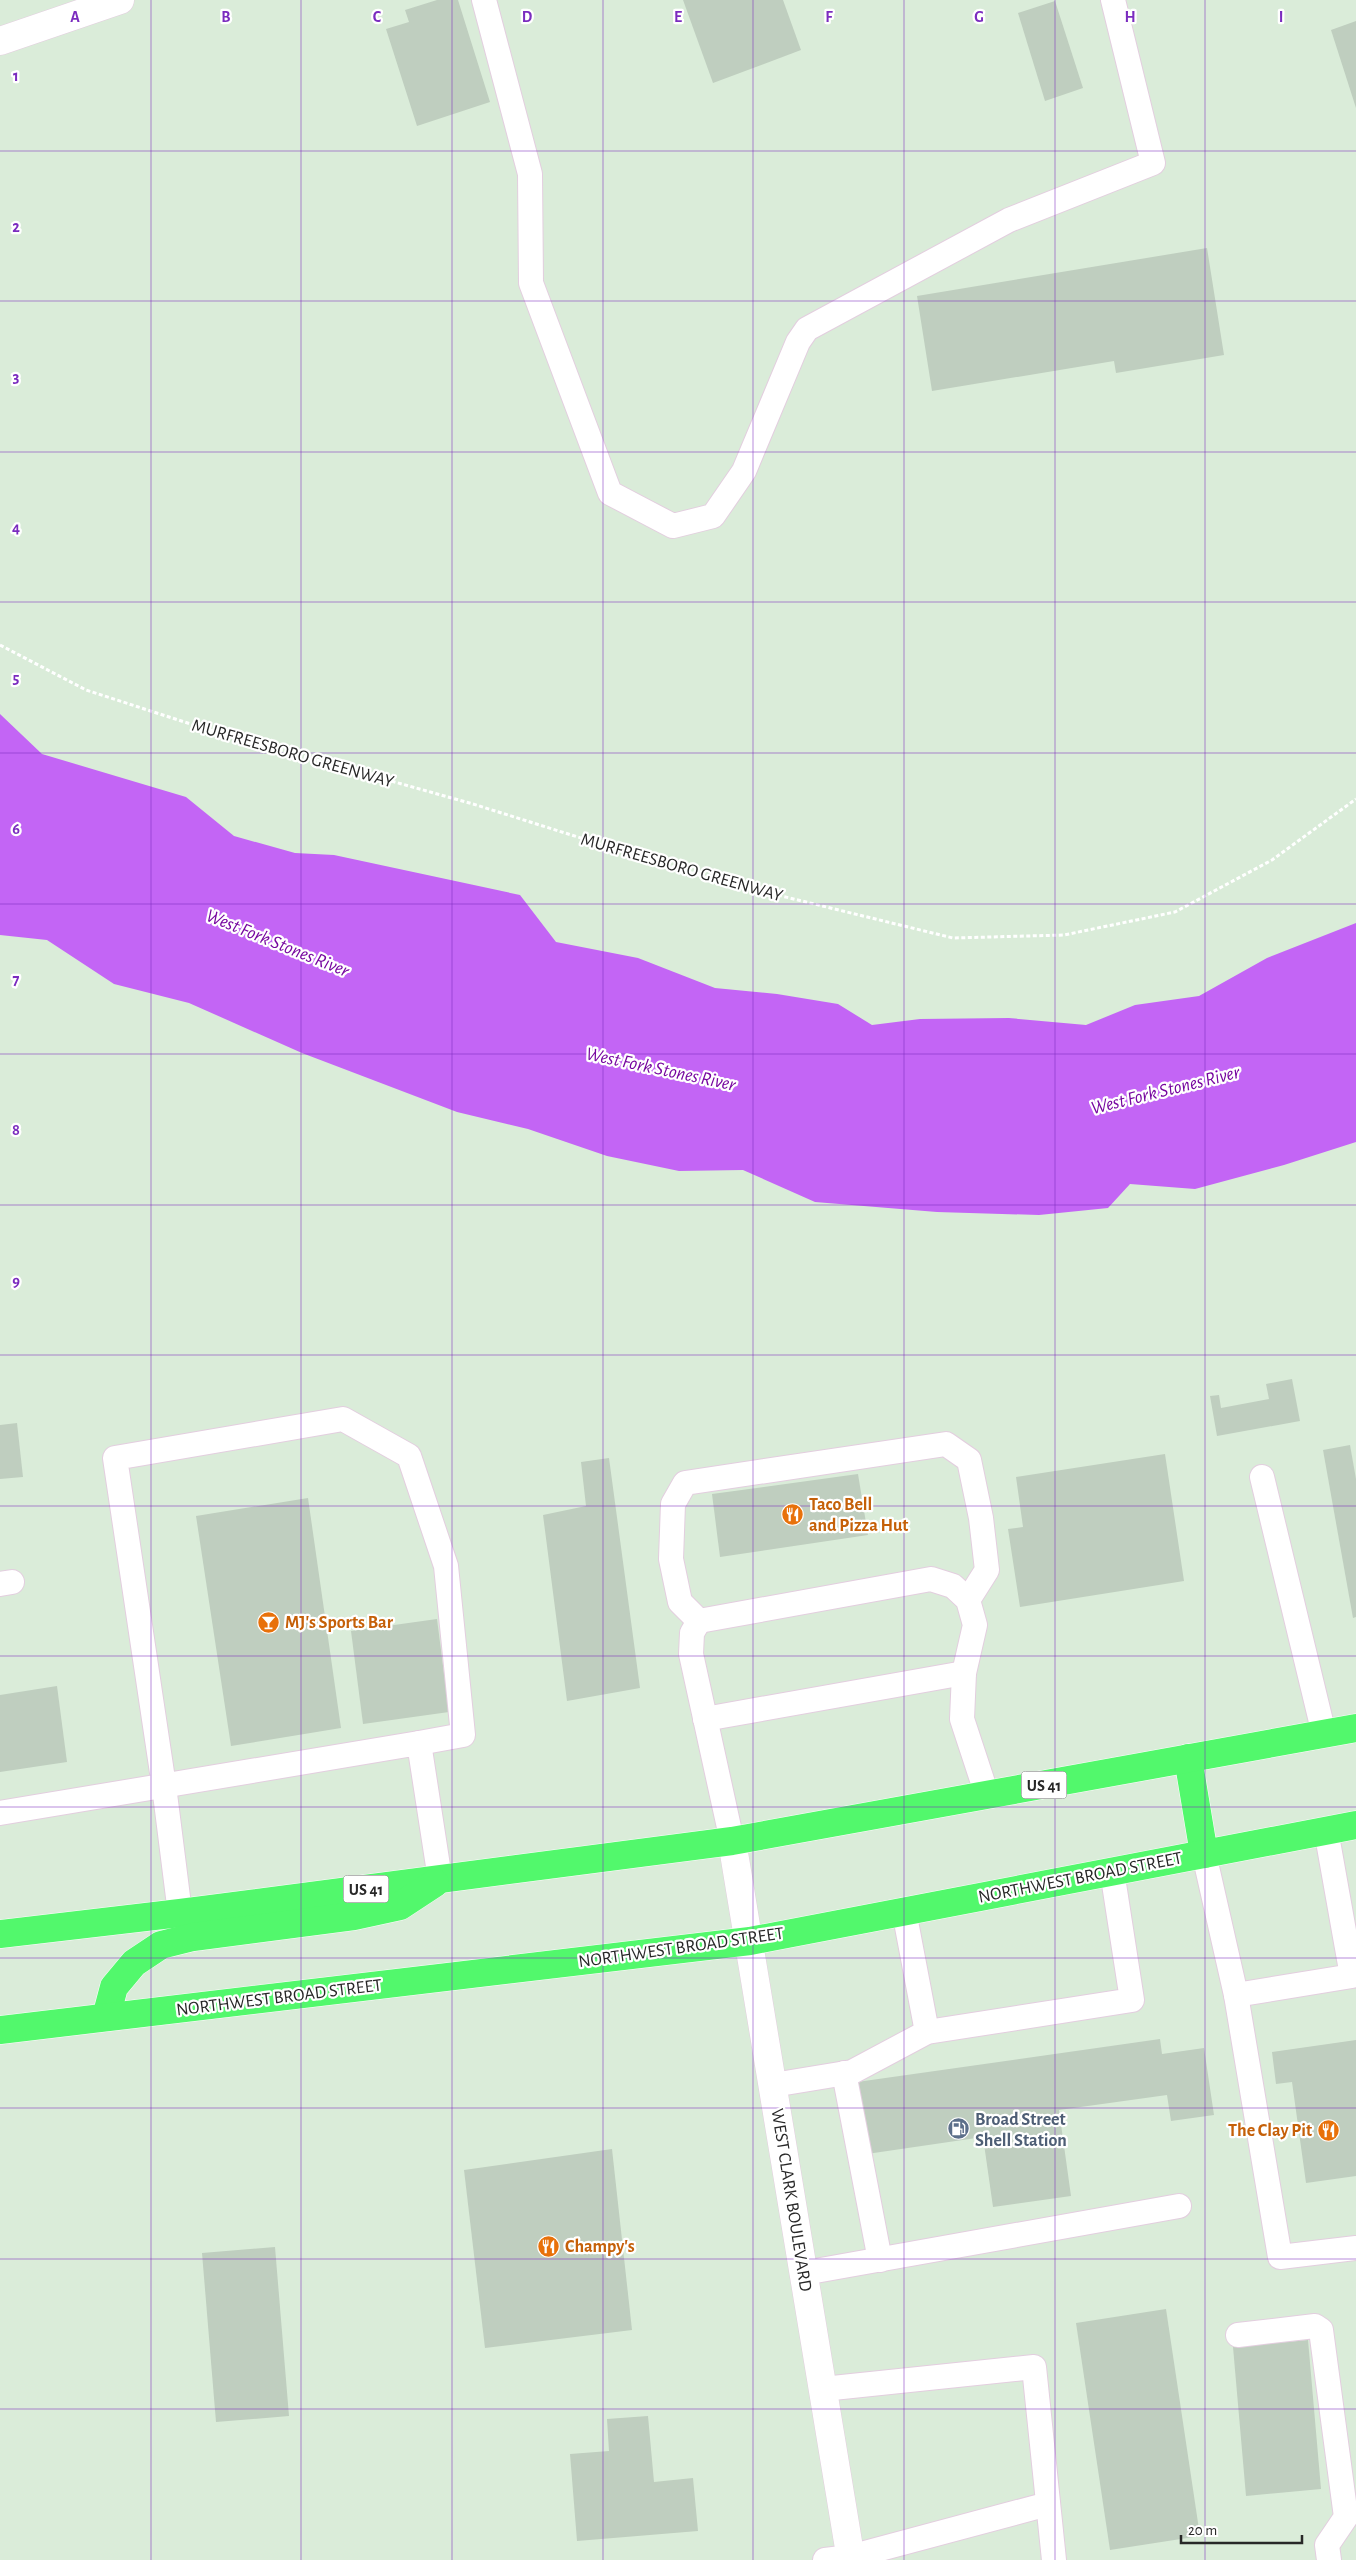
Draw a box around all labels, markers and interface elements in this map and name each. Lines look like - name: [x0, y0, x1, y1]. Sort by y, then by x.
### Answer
- text: A: [70, 9, 80, 25]
- text: B: [221, 9, 231, 25]
- text: C: [373, 9, 382, 25]
- text: D: [522, 9, 533, 25]
- text: E: [674, 9, 682, 25]
- text: F: [825, 9, 833, 25]
- text: G: [974, 9, 984, 25]
- text: H: [1124, 9, 1136, 25]
- text: I: [1279, 9, 1283, 25]
- text: 1: [13, 68, 19, 84]
- text: 2: [12, 219, 20, 235]
- text: 3: [13, 369, 20, 385]
- text: 4: [12, 520, 20, 536]
- text: 5: [13, 670, 20, 686]
- street label: MURFREESBORO GREENWAY: [190, 716, 396, 792]
- text: 6: [12, 821, 20, 837]
- street label: MURFREESBORO GREENWAY: [579, 830, 785, 906]
- water label: West Fork Stones River: [203, 906, 352, 981]
- text: 7: [13, 972, 20, 988]
- water label: West Fork Stones River: [584, 1044, 738, 1095]
- water label: West Fork Stones River: [1089, 1063, 1242, 1118]
- text: 8: [12, 1122, 20, 1138]
- text: 9: [12, 1273, 20, 1289]
- place label: Taco Bell and Pizza Hut: [809, 1496, 908, 1535]
- restaurant icon: Taco Bell and Pizza Hut: [781, 1502, 805, 1526]
- bar icon: MJ's Sports Bar: [257, 1610, 281, 1634]
- place label: MJ's Sports Bar: [285, 1614, 394, 1632]
- road number: US 41: [1022, 1772, 1066, 1798]
- street label: NORTHWEST BROAD STREET: [977, 1849, 1184, 1907]
- road number: US 41: [344, 1876, 388, 1902]
- street label: NORTHWEST BROAD STREET: [577, 1925, 785, 1971]
- street label: NORTHWEST BROAD STREET: [175, 1976, 383, 2020]
- street label: WEST CLARK BOULEVARD: [768, 2107, 814, 2293]
- place label: Broad Street Shell Station: [975, 2111, 1067, 2150]
- fuel station icon: Broad Street Shell Station: [947, 2117, 971, 2141]
- restaurant icon: The Clay Pit: [1316, 2118, 1340, 2142]
- place label: The Clay Pit: [1228, 2122, 1312, 2140]
- restaurant icon: Champy's: [537, 2234, 561, 2258]
- place label: Champy's: [565, 2238, 635, 2256]
- scale bar: [1181, 2512, 1302, 2544]
- text: 20 m: [1188, 2523, 1217, 2538]

